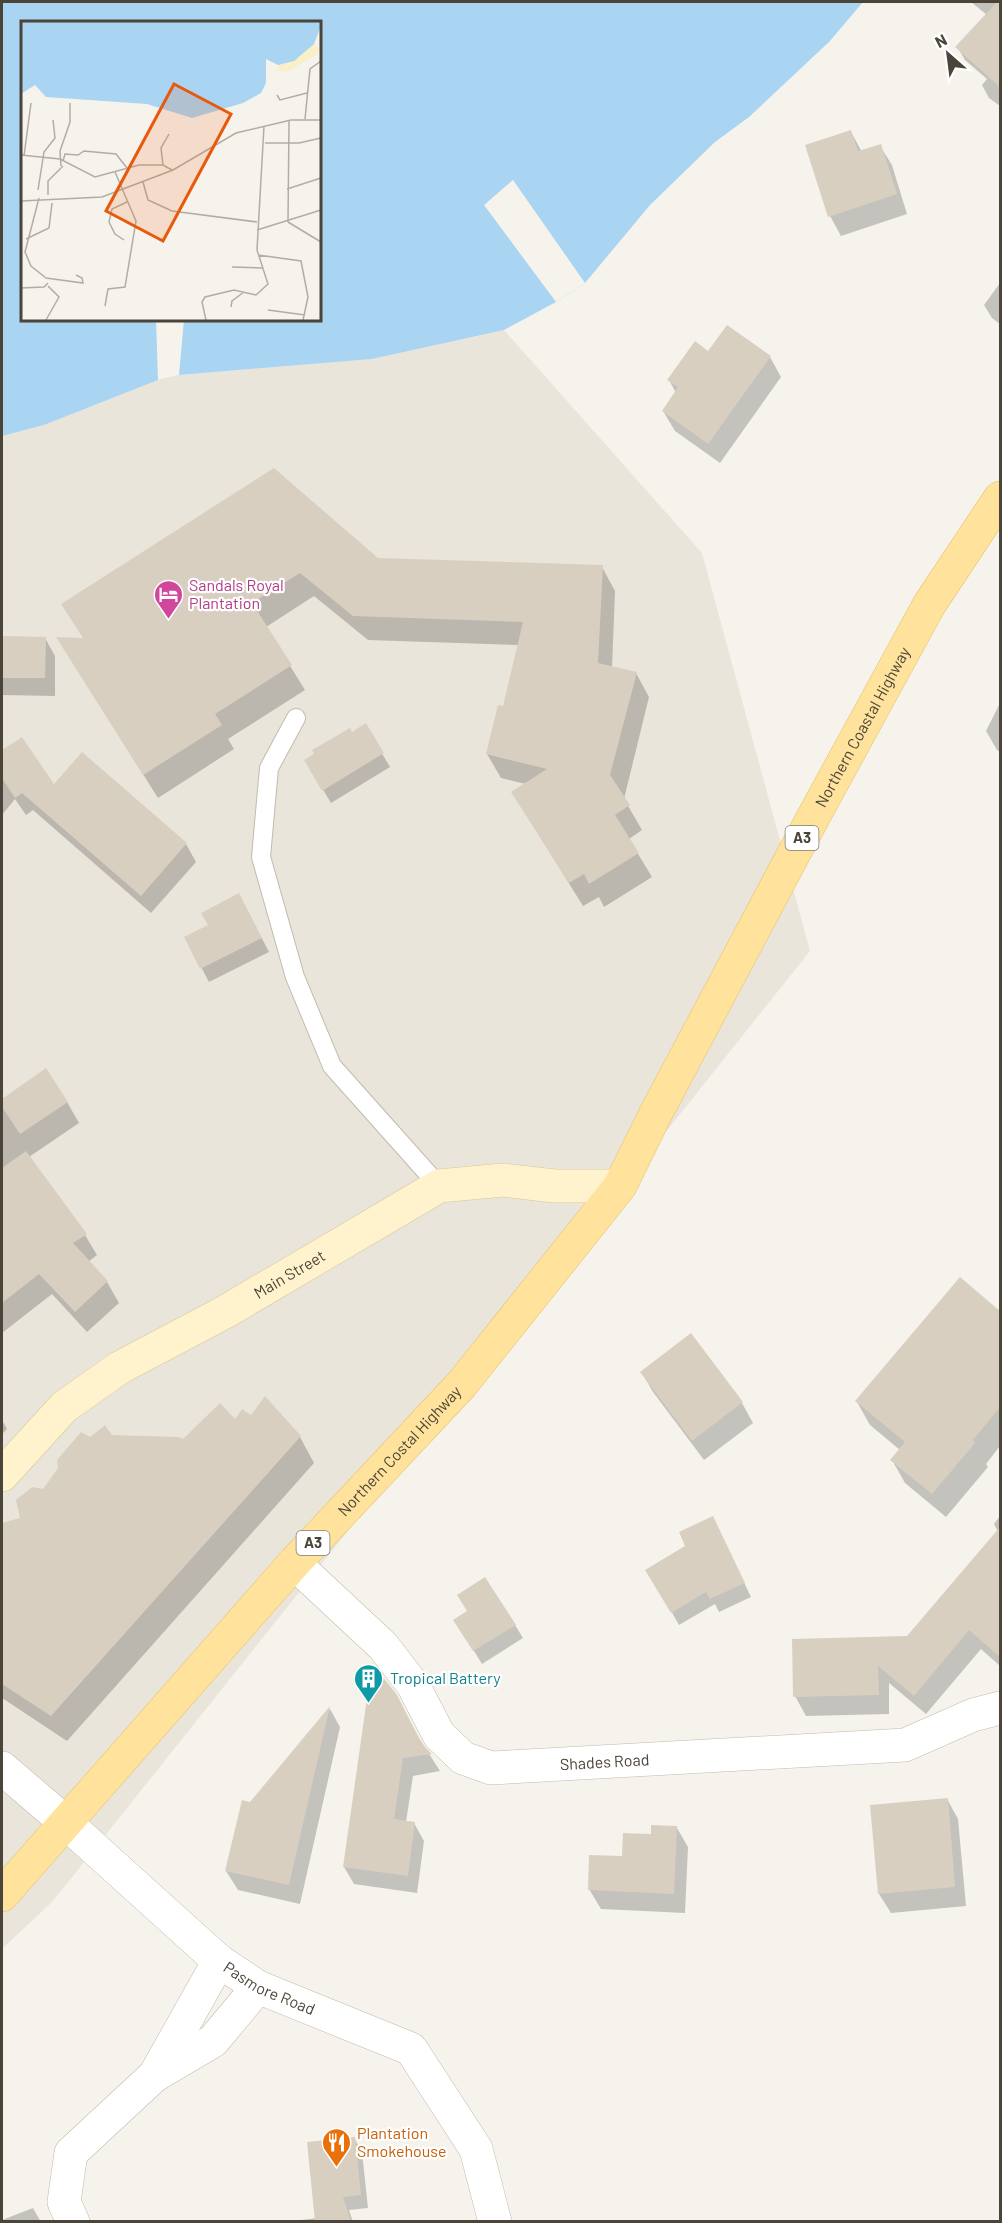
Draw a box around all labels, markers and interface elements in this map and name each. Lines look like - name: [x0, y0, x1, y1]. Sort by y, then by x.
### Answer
- inset map: [21, 21, 321, 321]
- north arrow: [918, 24, 978, 84]
- text: N: [932, 29, 950, 51]
- place label: Sandals Royal Plantation: [189, 575, 284, 612]
- hotel icon: Sandals Royal Plantation: [152, 578, 184, 620]
- street label: Northern Coastal Highway: [811, 643, 914, 810]
- road number: A3: [786, 826, 818, 850]
- street label: Main Street: [250, 1245, 328, 1302]
- street label: Northern Costal Highway: [333, 1381, 465, 1520]
- road number: A3: [296, 1531, 330, 1555]
- building icon: Tropical Battery: [353, 1662, 385, 1704]
- place label: Tropical Battery: [390, 1668, 501, 1687]
- street label: Shades Road: [559, 1749, 650, 1773]
- street label: Pasmore Road: [220, 1957, 318, 2018]
- place label: Plantation Smokehouse: [357, 2123, 446, 2160]
- restaurant icon: Plantation Smokehouse: [320, 2126, 352, 2168]

